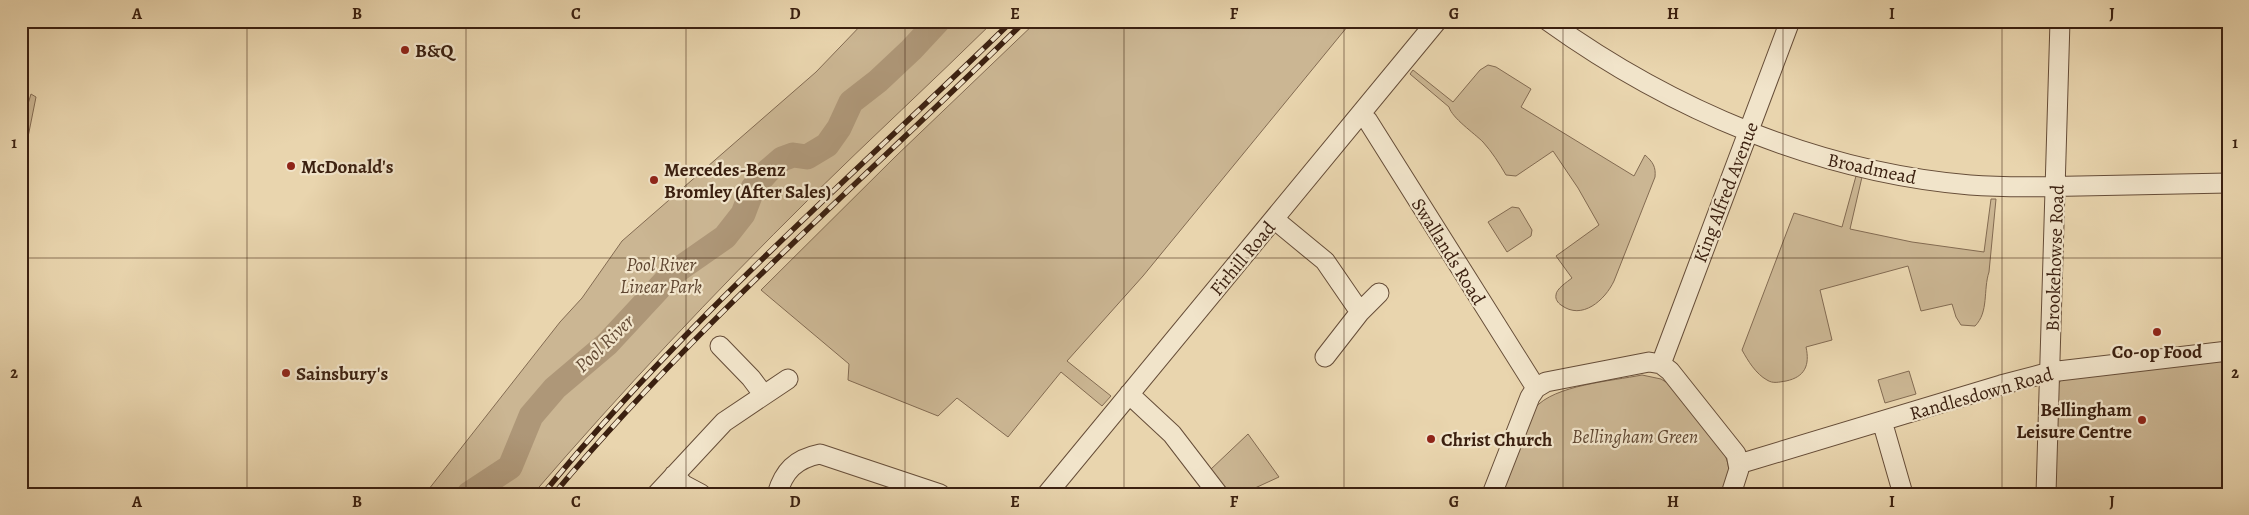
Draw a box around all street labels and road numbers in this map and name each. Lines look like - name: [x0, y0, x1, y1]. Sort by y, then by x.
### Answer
- street label: King Alfred Avenue: [1687, 118, 1765, 266]
- street label: Broadmead: [1825, 147, 1919, 191]
- street label: Brookehowse Road: [2039, 183, 2071, 332]
- street label: Swallands Road: [1405, 193, 1492, 311]
- street label: Firhill Road: [1204, 215, 1282, 302]
- street label: Randlesdown Road: [1907, 361, 2057, 427]

